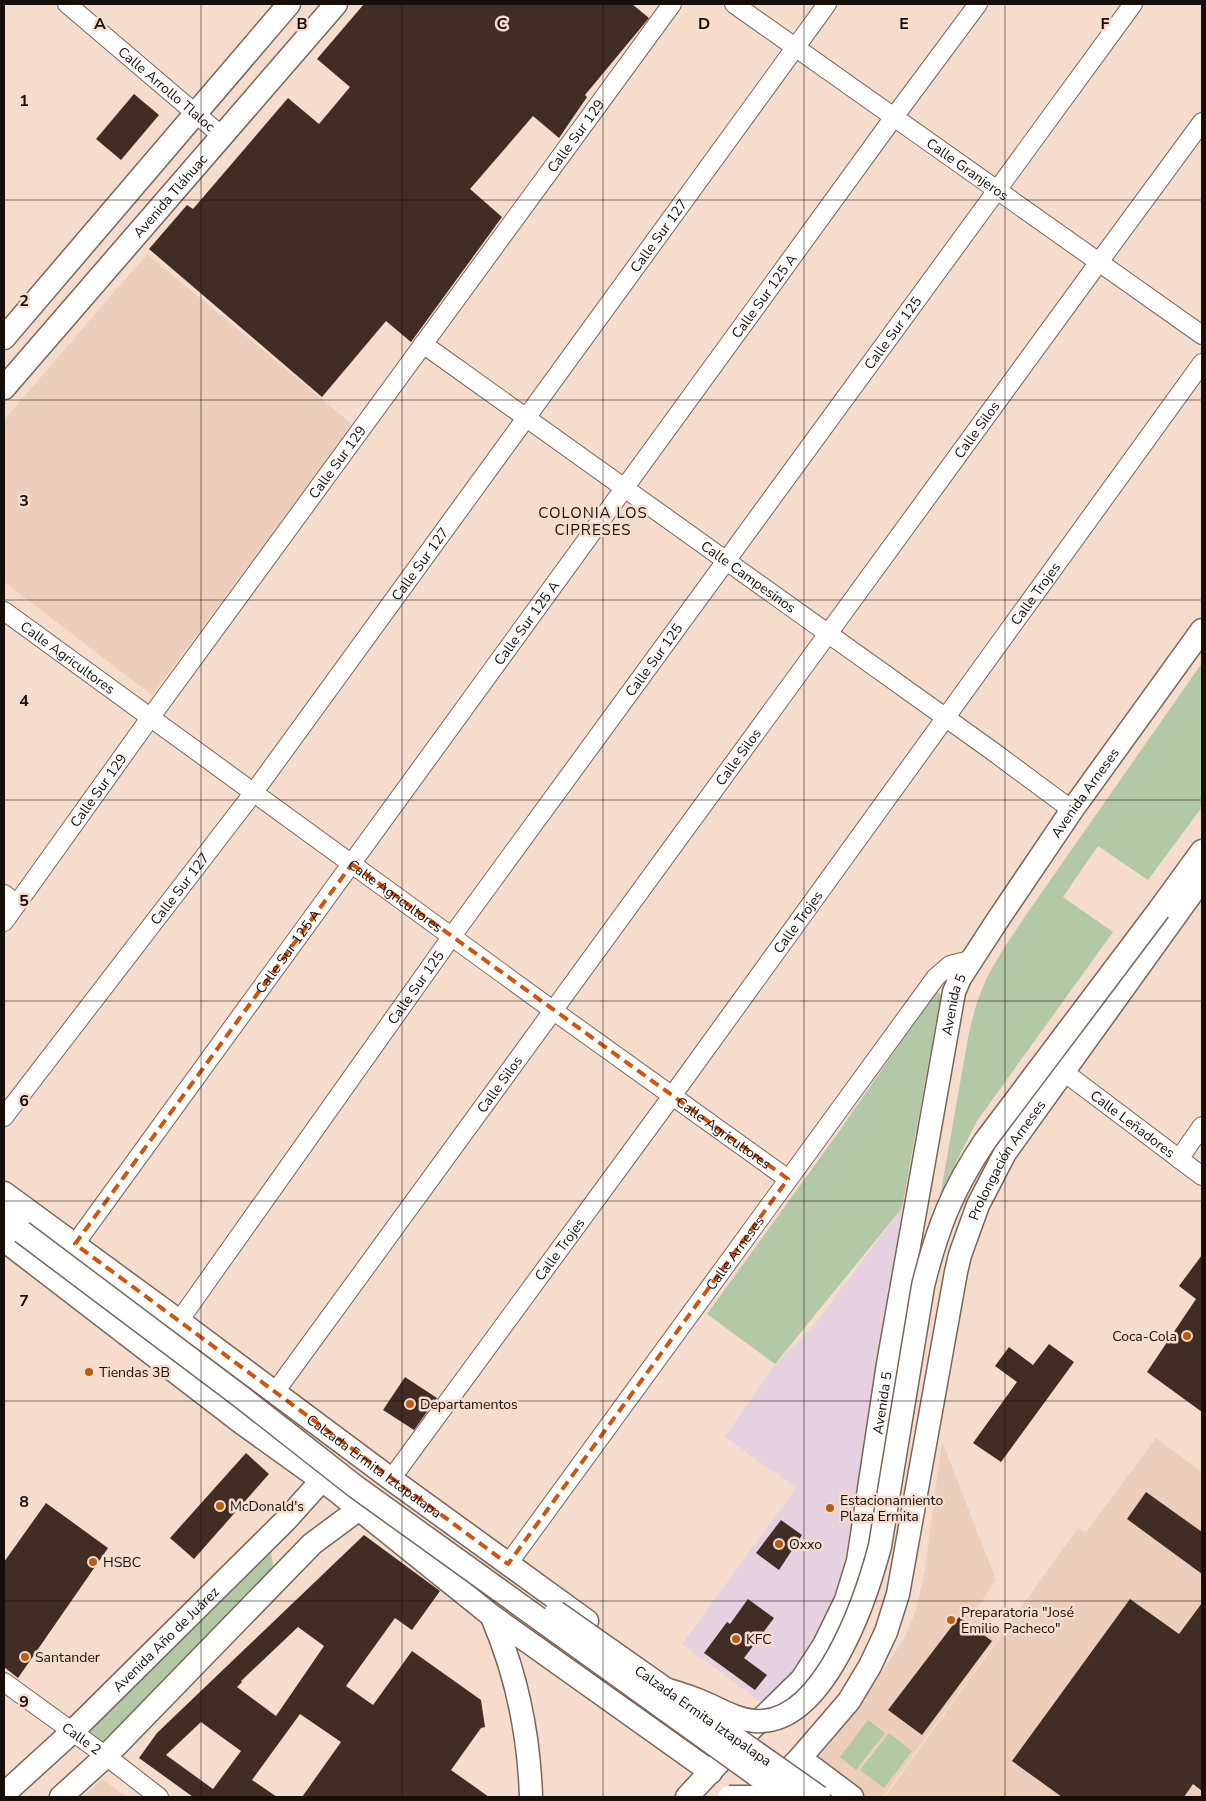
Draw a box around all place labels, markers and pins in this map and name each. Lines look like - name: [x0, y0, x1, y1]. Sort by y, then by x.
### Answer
- place label: Coca-Cola: [1112, 1327, 1177, 1346]
- marker: Coca-Cola: [1181, 1330, 1193, 1342]
- place label: Tiendas 3B: [99, 1363, 170, 1382]
- marker: Tiendas 3B: [83, 1366, 95, 1378]
- place label: Departamentos: [420, 1395, 518, 1414]
- marker: Departamentos: [404, 1398, 416, 1410]
- place label: Estacionamiento Plaza Ermita: [840, 1491, 943, 1526]
- place label: McDonald's: [230, 1497, 304, 1516]
- marker: McDonald's: [214, 1500, 226, 1512]
- marker: Estacionamiento Plaza Ermita: [824, 1502, 836, 1514]
- place label: Oxxo: [789, 1535, 822, 1554]
- marker: Oxxo: [773, 1538, 785, 1550]
- place label: HSBC: [103, 1553, 141, 1572]
- marker: HSBC: [87, 1556, 99, 1568]
- place label: Preparatoria "José Emilio Pacheco": [961, 1603, 1074, 1638]
- marker: Preparatoria "José Emilio Pacheco": [945, 1614, 957, 1626]
- place label: KFC: [746, 1630, 772, 1649]
- marker: KFC: [730, 1633, 742, 1645]
- place label: Santander: [35, 1648, 100, 1667]
- marker: Santander: [19, 1651, 31, 1663]

